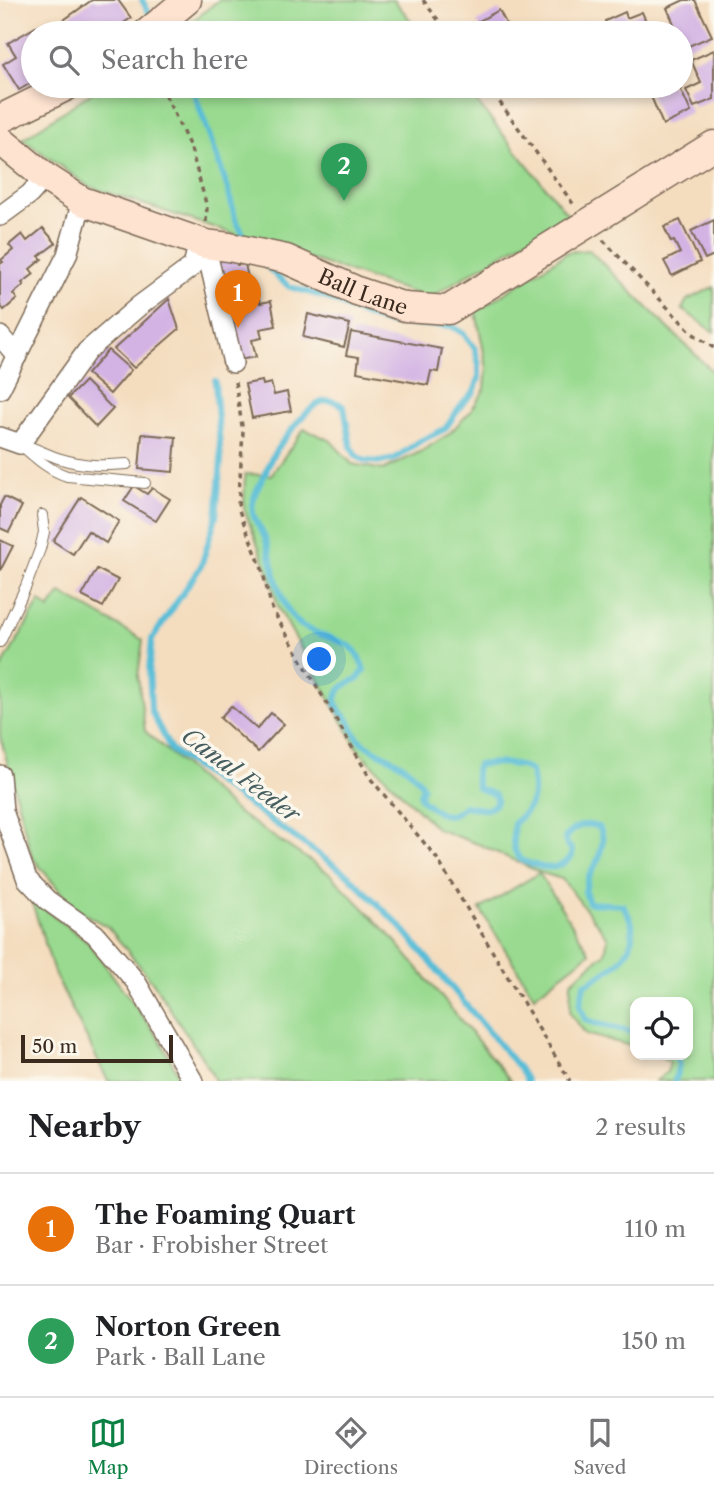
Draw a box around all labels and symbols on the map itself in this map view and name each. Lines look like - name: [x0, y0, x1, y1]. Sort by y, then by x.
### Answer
- pin: 2: [321, 143, 367, 201]
- street label: Ball Lane: [315, 263, 411, 320]
- pin: 1: [215, 270, 261, 328]
- your location: [302, 642, 336, 676]
- water label: Canal Feeder: [176, 722, 307, 829]
- scale bar: [21, 1032, 173, 1064]

